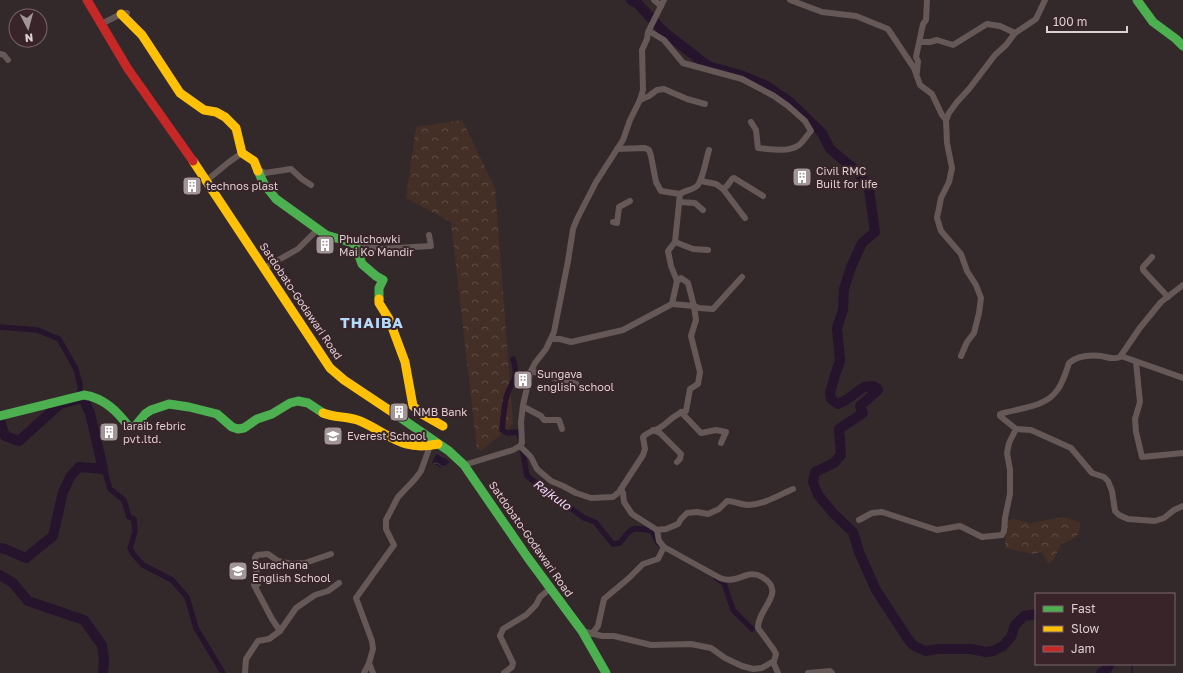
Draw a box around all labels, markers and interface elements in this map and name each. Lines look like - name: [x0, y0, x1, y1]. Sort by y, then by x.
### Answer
- north arrow: [8, 8, 48, 48]
- scale bar: [1047, 8, 1127, 34]
- text: 100 m: [1053, 14, 1087, 29]
- text: N: [24, 32, 34, 45]
- place label: Civil RMC Built for life: [816, 164, 878, 190]
- building icon: Civil RMC Built for life: [791, 166, 813, 188]
- building icon: technos plast: [181, 175, 203, 197]
- place label: technos plast: [206, 179, 278, 192]
- place label: Phulchowki Mai Ko Mandir: [339, 232, 414, 258]
- building icon: Phulchowki Mai Ko Mandir: [314, 234, 336, 256]
- street label: Satdobato-Godawari Road: [257, 240, 345, 362]
- district label: THAIBA: [340, 313, 404, 331]
- place label: Sungava english school: [537, 367, 615, 393]
- building icon: Sungava english school: [512, 369, 534, 391]
- building icon: NMB Bank: [388, 401, 410, 423]
- place label: NMB Bank: [413, 405, 468, 418]
- place label: laraib febric pvt.ltd.: [123, 419, 186, 445]
- building icon: laraib febric pvt.ltd.: [98, 421, 120, 443]
- school or university icon: Everest School: [322, 425, 344, 447]
- place label: Everest School: [347, 429, 426, 442]
- water label: Rajkulo: [530, 476, 575, 514]
- street label: Satdobato-Godawari Road: [486, 478, 576, 599]
- place label: Surachana English School: [252, 558, 331, 584]
- school or university icon: Surachana English School: [227, 560, 249, 582]
- legend: [1035, 593, 1175, 665]
- text: Fast: [1071, 601, 1096, 616]
- text: Slow: [1071, 621, 1099, 636]
- text: Jam: [1071, 641, 1095, 656]

